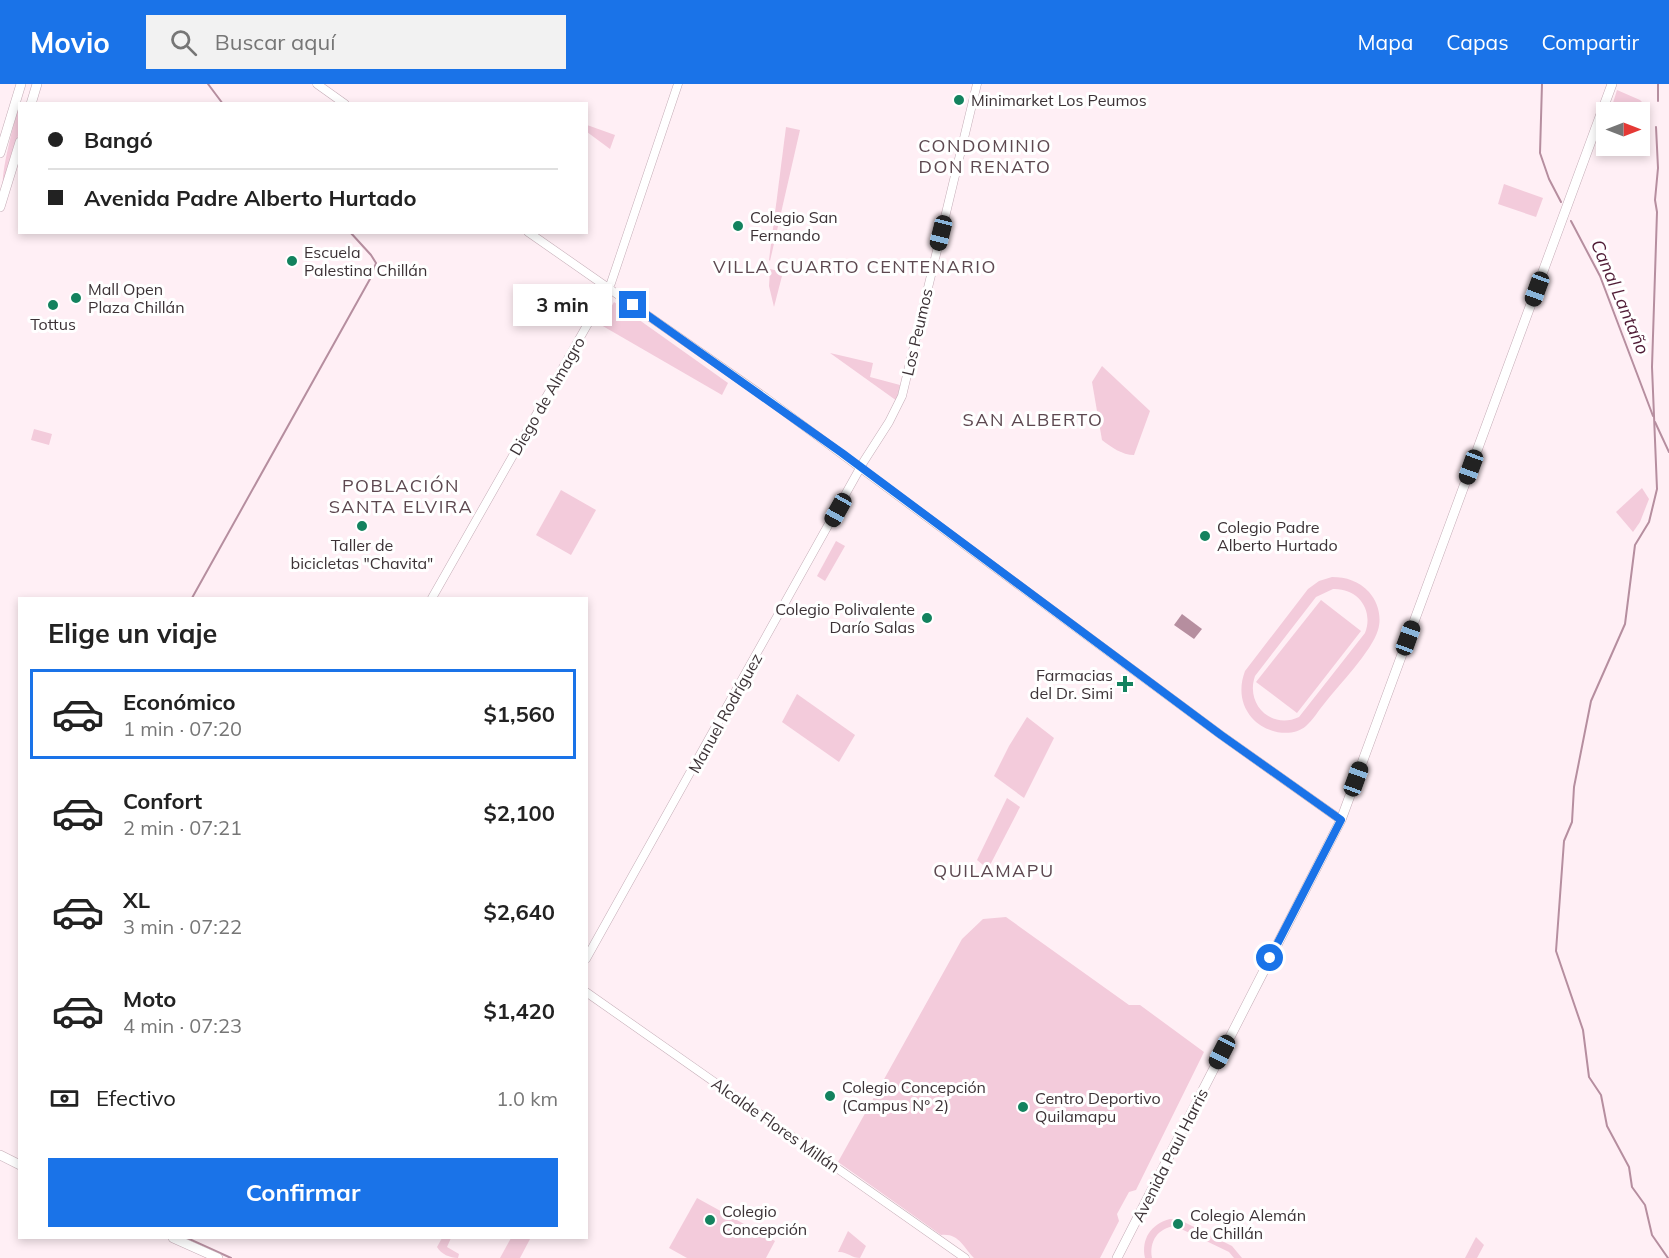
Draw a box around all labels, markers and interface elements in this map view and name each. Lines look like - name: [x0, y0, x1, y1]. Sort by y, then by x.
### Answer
- search box: [146, 15, 566, 69]
- text: Movio: [30, 25, 110, 60]
- icon: search: [167, 26, 200, 59]
- text: Buscar aquí: [215, 28, 335, 56]
- text: Mapa: [1358, 29, 1413, 55]
- text: Capas: [1446, 29, 1509, 55]
- text: Compartir: [1542, 29, 1639, 55]
- place label: Minimarket Los Peumos: [971, 90, 1147, 110]
- marker: Minimarket Los Peumos: [952, 93, 966, 107]
- north arrow: [1596, 102, 1650, 156]
- map controls: [1596, 102, 1650, 156]
- text: Bangó: [84, 126, 153, 154]
- district label: CONDOMINIO DON RENATO: [918, 134, 1052, 178]
- text: Avenida Padre Alberto Hurtado: [84, 184, 417, 212]
- place label: Colegio San Fernando: [750, 207, 838, 245]
- car: [928, 213, 954, 253]
- marker: Colegio San Fernando: [731, 219, 745, 233]
- water label: Canal Lantaño: [1586, 236, 1655, 358]
- place label: Escuela Palestina Chillán: [304, 242, 427, 280]
- marker: Escuela Palestina Chillán: [285, 254, 299, 268]
- district label: VILLA CUARTO CENTENARIO: [713, 255, 997, 278]
- car: [1522, 269, 1552, 309]
- place label: Mall Open Plaza Chillán: [88, 279, 185, 317]
- callout: 3 min: [513, 284, 612, 326]
- street label: Los Peumos: [897, 286, 937, 378]
- marker: Mall Open Plaza Chillán: [69, 291, 83, 305]
- route end: [619, 291, 646, 318]
- text: 3 min: [536, 292, 589, 317]
- marker: Tottus: [46, 298, 60, 312]
- place label: Tottus: [30, 314, 76, 334]
- street label: Diego de Almagro: [505, 333, 589, 459]
- district label: SAN ALBERTO: [963, 408, 1104, 431]
- car: [1456, 447, 1486, 487]
- district label: POBLACIÓN SANTA ELVIRA: [329, 474, 473, 518]
- car: [821, 490, 855, 530]
- place label: Colegio Padre Alberto Hurtado: [1217, 517, 1338, 555]
- marker: Taller de bicicletas "Chavita": [355, 519, 369, 533]
- marker: Colegio Padre Alberto Hurtado: [1198, 529, 1212, 543]
- place label: Taller de bicicletas "Chavita": [291, 535, 433, 573]
- place label: Colegio Polivalente Darío Salas: [775, 599, 915, 637]
- marker: Colegio Polivalente Darío Salas: [920, 611, 934, 625]
- text: Elige un viaje: [48, 616, 217, 650]
- car: [1393, 618, 1423, 658]
- street label: Manuel Rodríguez: [684, 650, 766, 776]
- place label: Farmacias del Dr. Simi: [1030, 665, 1113, 703]
- marker: Farmacias del Dr. Simi: [1118, 677, 1132, 691]
- icon: car: [51, 687, 105, 741]
- text: Económico: [123, 688, 236, 716]
- text: $1,560: [484, 700, 555, 728]
- text: 1 min · 07:20: [123, 716, 242, 741]
- car: [1341, 759, 1371, 799]
- icon: car: [51, 786, 105, 840]
- text: Confort: [123, 787, 202, 815]
- text: $2,100: [484, 799, 555, 827]
- text: 2 min · 07:21: [123, 815, 242, 840]
- district label: QUILAMAPU: [933, 859, 1055, 882]
- icon: car: [51, 885, 105, 939]
- text: XL: [123, 886, 150, 914]
- text: $2,640: [484, 898, 555, 926]
- text: 3 min · 07:22: [123, 914, 242, 939]
- route start: [1256, 944, 1283, 971]
- icon: car: [51, 984, 105, 1038]
- text: Moto: [123, 985, 176, 1013]
- text: $1,420: [484, 997, 555, 1025]
- text: 4 min · 07:23: [123, 1013, 242, 1038]
- car: [1206, 1032, 1238, 1072]
- street label: Alcalde Flores Millán: [708, 1073, 844, 1177]
- place label: Colegio Concepción (Campus N° 2): [842, 1077, 986, 1115]
- icon: cash: [48, 1082, 81, 1115]
- text: Efectivo: [96, 1084, 176, 1112]
- street label: Avenida Paul Harris: [1128, 1085, 1212, 1225]
- text: 1.0 km: [496, 1086, 558, 1111]
- place label: Centro Deportivo Quilamapu: [1035, 1088, 1161, 1126]
- marker: Colegio Concepción (Campus N° 2): [823, 1089, 837, 1103]
- marker: Centro Deportivo Quilamapu: [1016, 1100, 1030, 1114]
- button: Confirmar: [48, 1158, 558, 1227]
- place label: Colegio Concepción: [722, 1201, 807, 1239]
- place label: Colegio Alemán de Chillán: [1190, 1205, 1306, 1243]
- marker: Colegio Concepción: [703, 1213, 717, 1227]
- marker: Colegio Alemán de Chillán: [1171, 1217, 1185, 1231]

